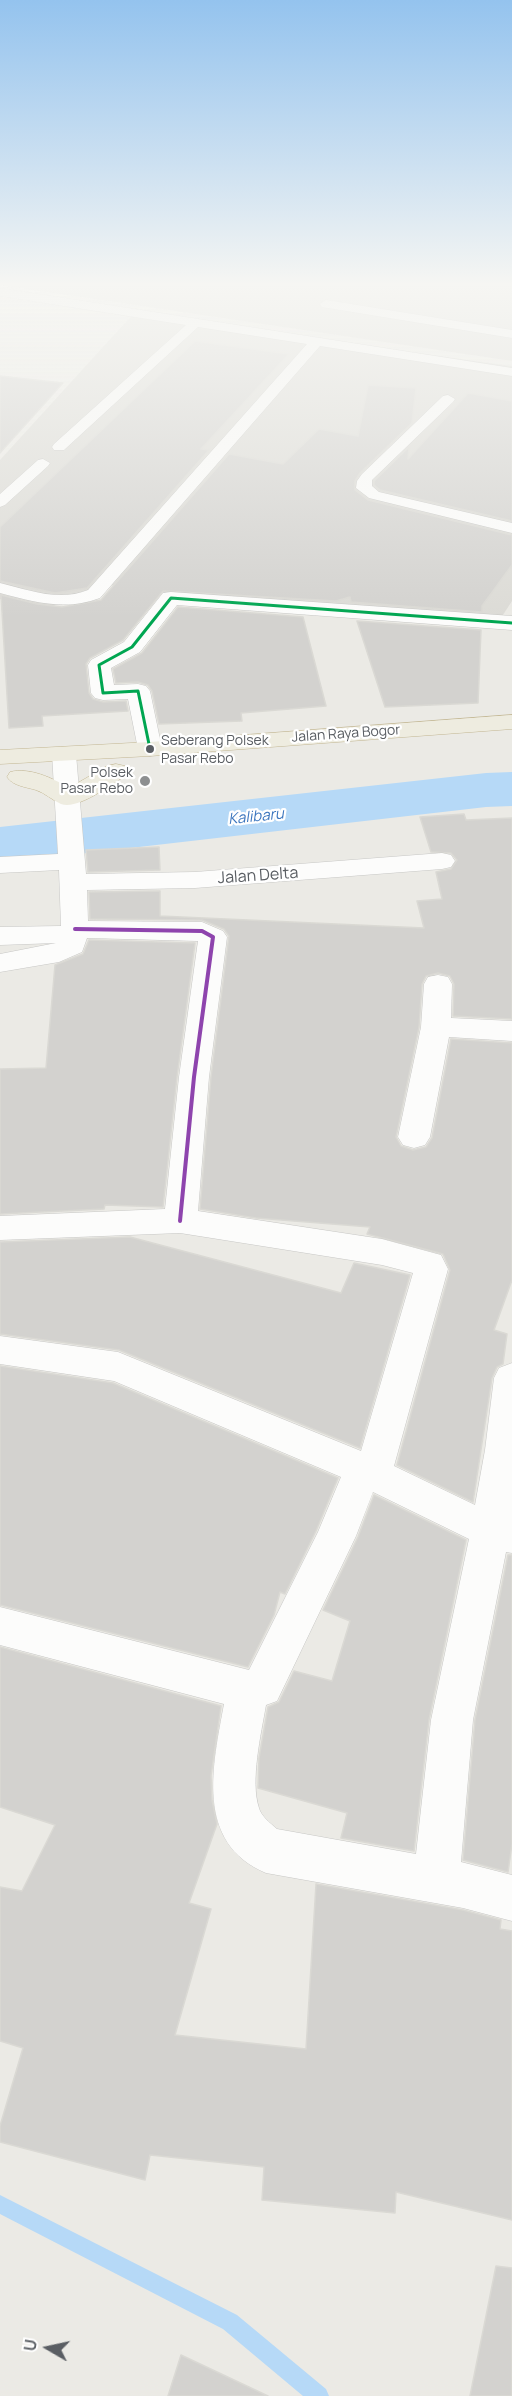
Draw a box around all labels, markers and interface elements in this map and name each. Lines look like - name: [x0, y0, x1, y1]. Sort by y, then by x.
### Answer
- street label: Jalan Raya Bogor: [291, 722, 401, 746]
- place label: Seberang Polsek Pasar Rebo: [161, 733, 269, 766]
- marker: Seberang Polsek Pasar Rebo: [144, 743, 156, 755]
- place label: Polsek Pasar Rebo: [61, 765, 133, 798]
- marker: Polsek Pasar Rebo: [138, 774, 152, 788]
- water label: Kalibaru: [227, 805, 285, 829]
- street label: Jalan Delta: [217, 864, 299, 888]
- north arrow: [18, 2318, 78, 2378]
- text: U: [18, 2338, 42, 2353]

